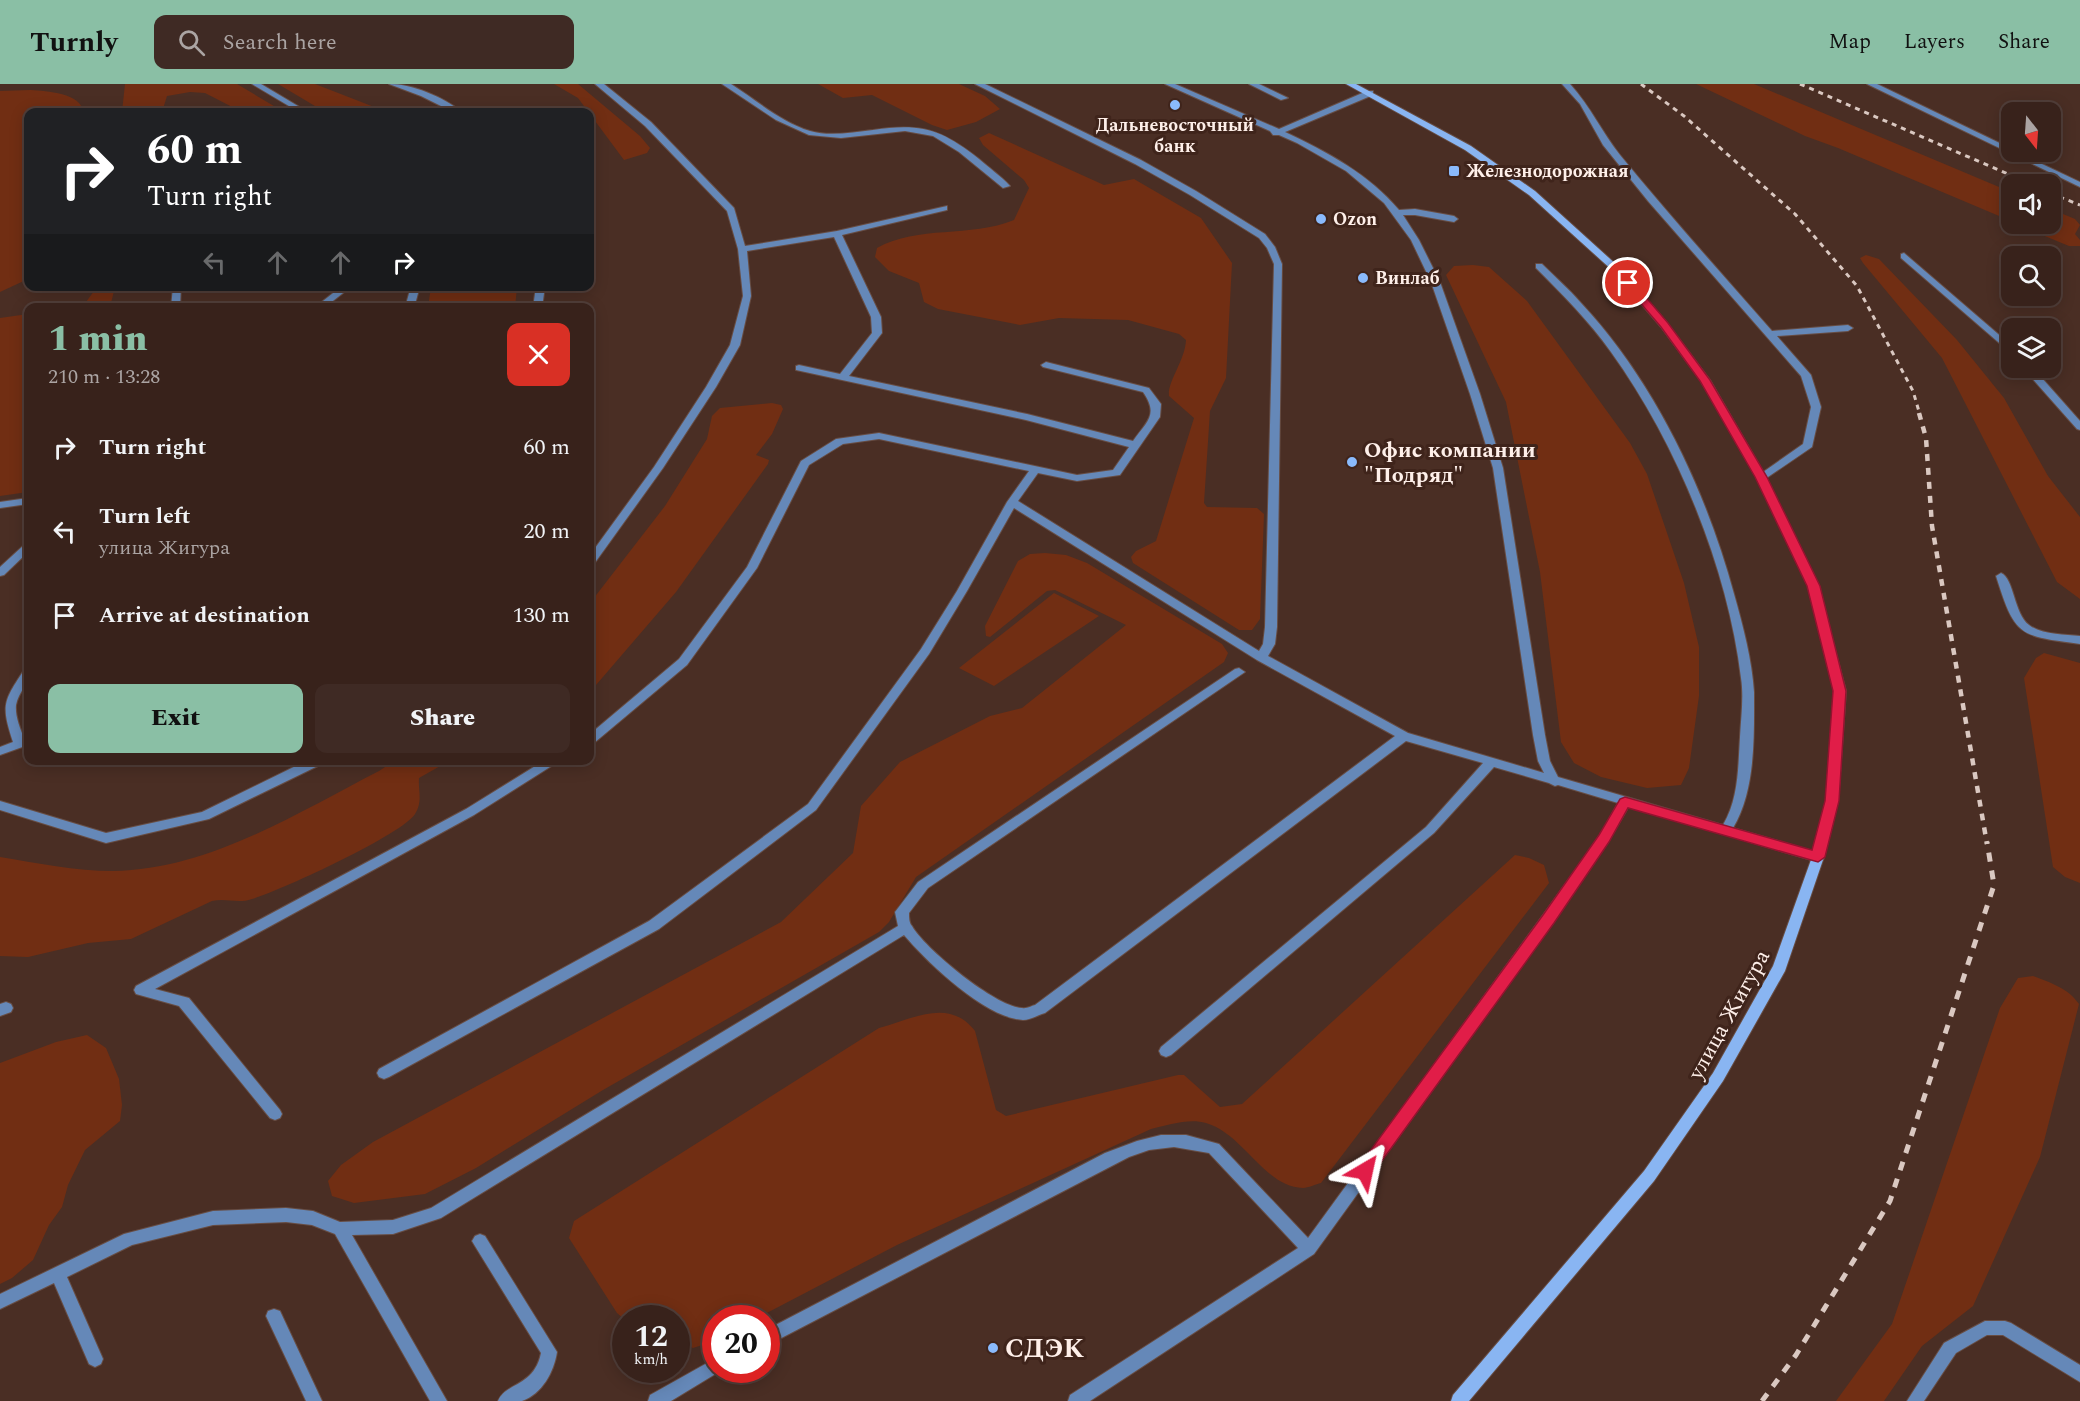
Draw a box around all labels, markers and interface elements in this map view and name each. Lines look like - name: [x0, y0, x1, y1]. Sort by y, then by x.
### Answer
- search box: [154, 15, 574, 69]
- text: Turnly: [30, 21, 118, 64]
- icon: search: [175, 26, 208, 59]
- text: Search here: [223, 26, 337, 59]
- text: Map: [1829, 26, 1871, 58]
- text: Layers: [1904, 26, 1965, 58]
- text: Share: [1998, 26, 2050, 58]
- marker: Дальневосточный банк: [1168, 98, 1182, 112]
- north arrow: [2001, 102, 2061, 162]
- map controls: [2001, 102, 2061, 378]
- place label: Дальневосточный банк: [1096, 112, 1254, 160]
- text: 60 m: [147, 119, 242, 182]
- icon: right: [48, 132, 126, 210]
- place label: Железнодорожная: [1466, 158, 1629, 185]
- marker: Железнодорожная: [1447, 164, 1461, 178]
- button: sound: [2001, 174, 2061, 234]
- text: Turn right: [147, 176, 272, 218]
- place label: Ozon: [1333, 206, 1377, 233]
- marker: Ozon: [1314, 212, 1328, 226]
- icon: left: [198, 246, 231, 279]
- icon: ahead: [261, 246, 294, 279]
- icon: ahead: [324, 246, 357, 279]
- icon: right: [387, 246, 420, 279]
- button: search: [2001, 246, 2061, 306]
- pin: [1602, 257, 1653, 308]
- place label: Винлаб: [1375, 265, 1440, 292]
- icon: arrive: [1611, 266, 1644, 299]
- marker: Винлаб: [1356, 271, 1370, 285]
- text: 1 min: [48, 312, 148, 367]
- button: layers: [2001, 318, 2061, 378]
- button: close: [507, 323, 570, 386]
- text: 210 m · 13:28: [48, 362, 160, 392]
- icon: right: [48, 431, 81, 464]
- text: Turn right: [99, 431, 206, 464]
- text: 60 m: [524, 431, 570, 464]
- place label: Офис компании "Подряд": [1364, 434, 1536, 492]
- marker: Офис компании "Подряд": [1345, 455, 1359, 469]
- text: Turn left: [99, 500, 191, 533]
- icon: left: [48, 515, 81, 548]
- text: 20 m: [524, 515, 570, 548]
- text: улица Жигура: [99, 533, 230, 563]
- icon: arrive: [48, 599, 81, 632]
- text: Arrive at destination: [99, 599, 310, 632]
- text: 130 m: [513, 599, 570, 632]
- button: Exit: [48, 684, 303, 753]
- button: Share: [315, 684, 570, 753]
- street label: улица Жигура: [1679, 943, 1779, 1087]
- position arrow: [1333, 1139, 1397, 1203]
- speed limit sign: 20: [702, 1305, 780, 1383]
- text: 12: [634, 1314, 668, 1360]
- place label: СДЭК: [1005, 1328, 1084, 1370]
- marker: СДЭК: [986, 1341, 1000, 1355]
- text: km/h: [634, 1348, 668, 1371]

